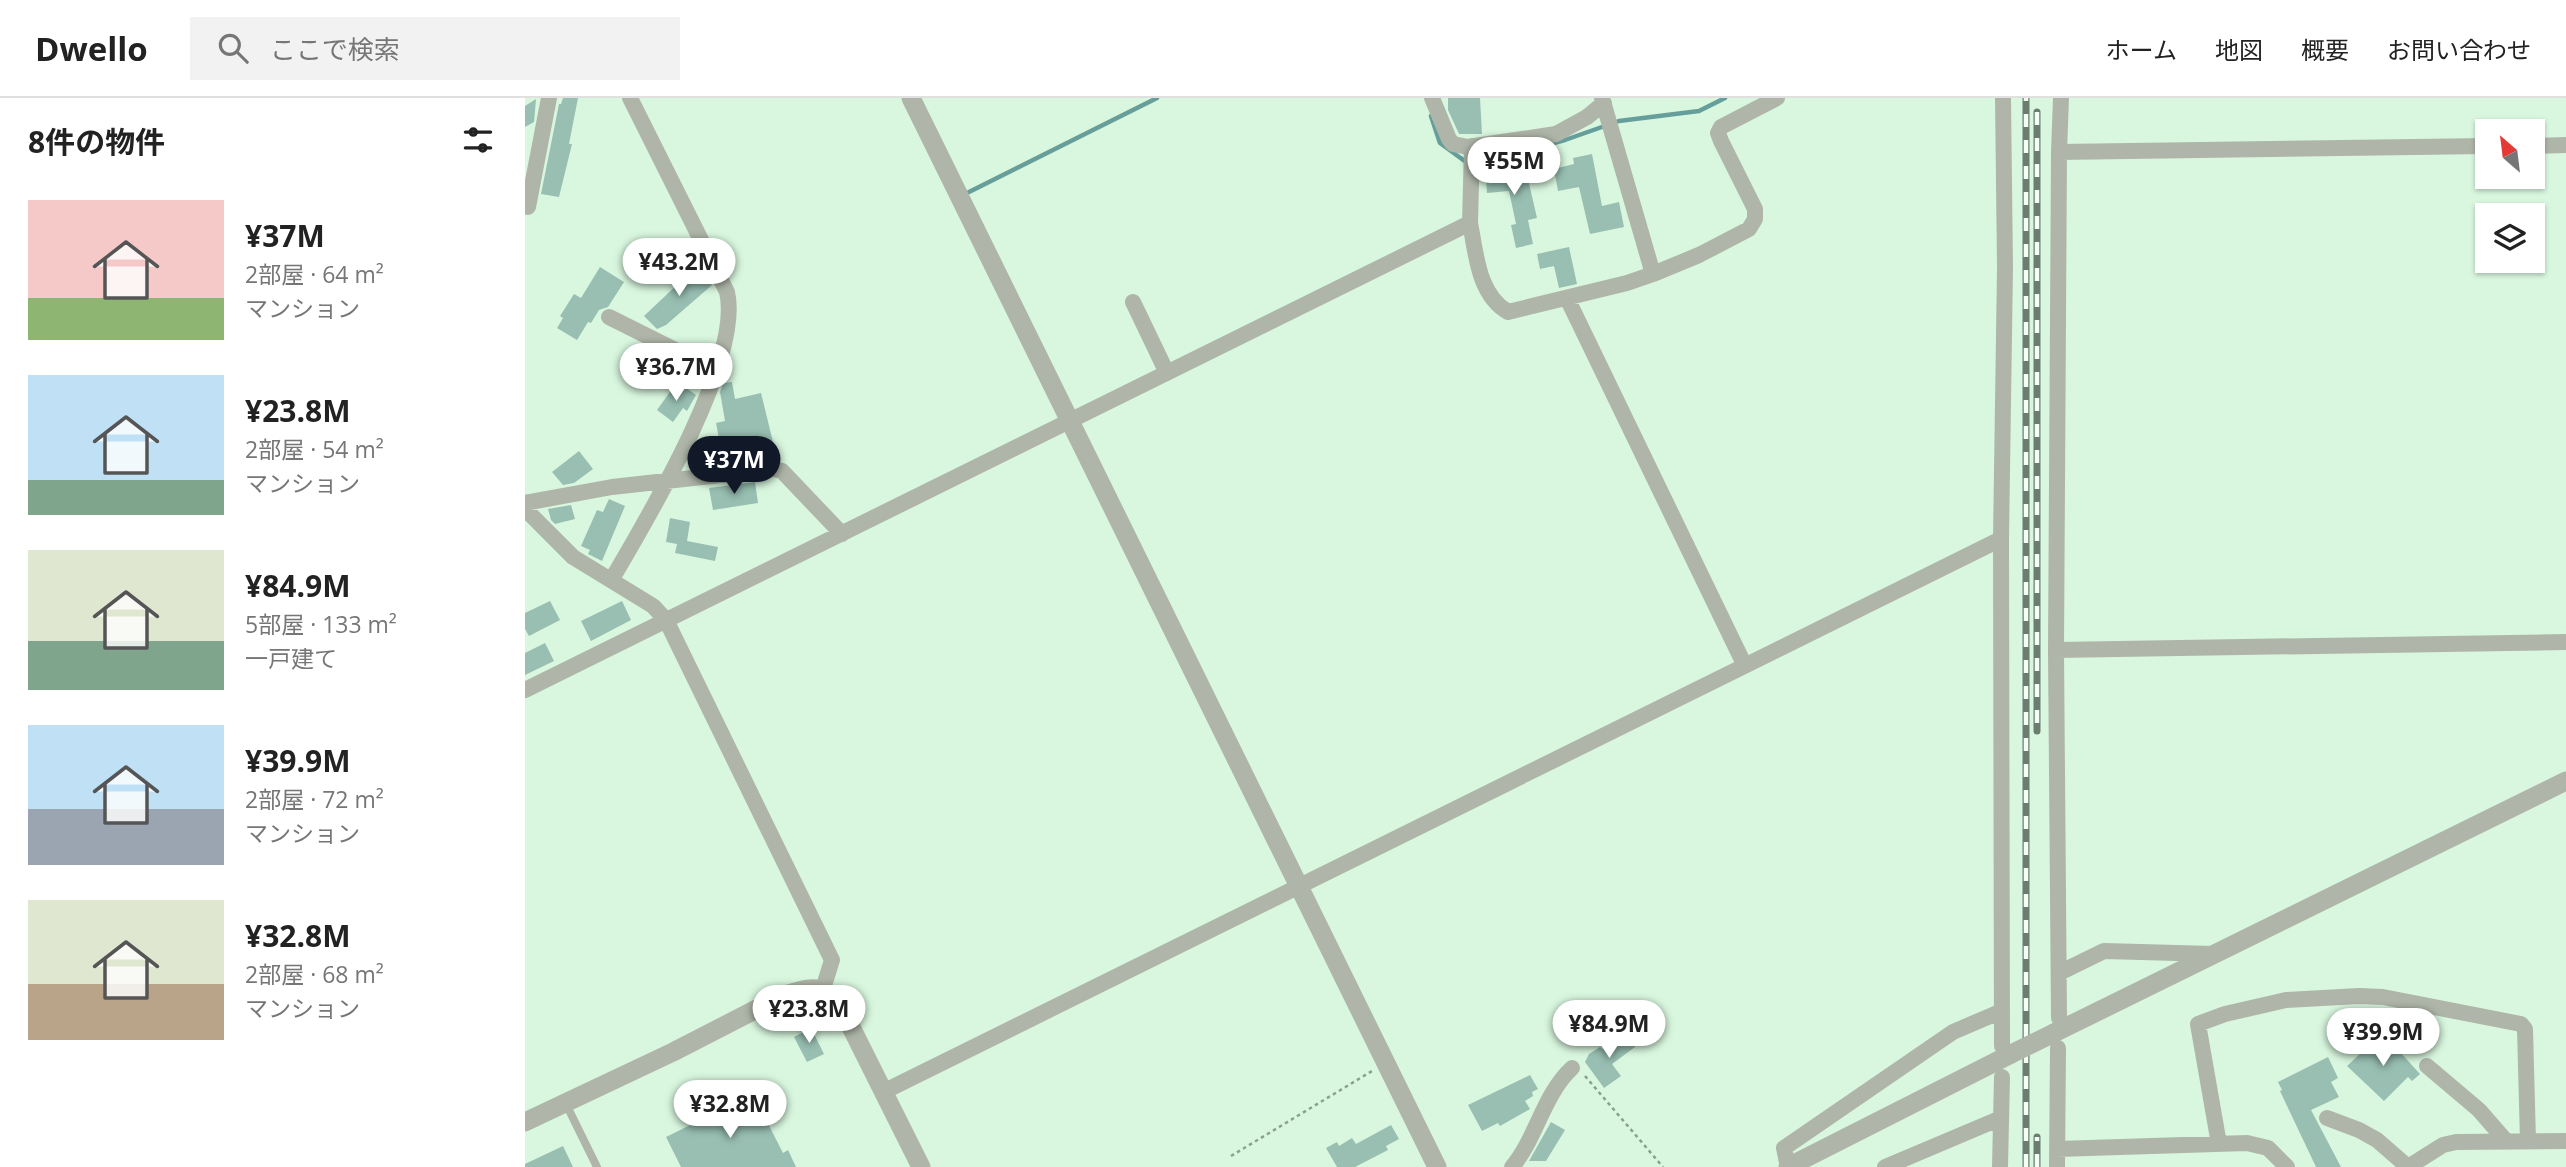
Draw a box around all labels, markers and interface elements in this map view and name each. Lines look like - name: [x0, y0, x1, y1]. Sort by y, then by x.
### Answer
- search box: [190, 17, 680, 80]
- text: Dwello: [35, 26, 148, 71]
- icon: search: [214, 29, 252, 67]
- text: ここで検索: [270, 31, 400, 67]
- text: ホーム: [2106, 33, 2177, 66]
- text: 地図: [2215, 33, 2263, 66]
- text: 概要: [2301, 33, 2349, 66]
- text: お問い合わせ: [2387, 33, 2531, 66]
- north arrow: [2475, 119, 2545, 189]
- map controls: [2475, 119, 2545, 273]
- text: 8件の物件: [28, 121, 165, 162]
- icon: filters: [459, 121, 497, 159]
- pin: ¥55M: [1473, 138, 1555, 197]
- text: ¥55M: [1483, 144, 1545, 176]
- button: layers: [2475, 203, 2545, 273]
- text: ¥37M: [245, 215, 325, 256]
- icon: home: [84, 228, 168, 312]
- pin: ¥43.2M: [622, 238, 736, 298]
- text: ¥43.2M: [639, 245, 719, 277]
- text: 2部屋 · 64 m²: [245, 258, 384, 290]
- text: マンション: [245, 292, 360, 324]
- pin: ¥36.7M: [619, 344, 733, 403]
- text: ¥36.7M: [636, 350, 716, 382]
- text: ¥23.8M: [245, 390, 350, 431]
- icon: home: [84, 403, 168, 487]
- text: 2部屋 · 54 m²: [245, 433, 384, 465]
- pin: ¥37M: [693, 436, 775, 496]
- text: ¥37M: [703, 443, 765, 475]
- text: マンション: [245, 467, 360, 499]
- text: ¥84.9M: [245, 565, 350, 606]
- icon: home: [84, 578, 168, 662]
- text: 5部屋 · 133 m²: [245, 608, 397, 640]
- text: 一戸建て: [245, 642, 337, 674]
- text: ¥39.9M: [245, 740, 350, 781]
- icon: home: [84, 753, 168, 837]
- text: 2部屋 · 72 m²: [245, 783, 384, 815]
- text: マンション: [245, 817, 360, 849]
- text: ¥32.8M: [245, 915, 350, 956]
- icon: home: [84, 928, 168, 1012]
- text: 2部屋 · 68 m²: [245, 958, 384, 990]
- pin: ¥23.8M: [752, 986, 866, 1045]
- text: マンション: [245, 992, 360, 1024]
- text: ¥23.8M: [769, 992, 849, 1024]
- pin: ¥84.9M: [1552, 1000, 1666, 1060]
- text: ¥84.9M: [1569, 1007, 1649, 1039]
- pin: ¥39.9M: [2326, 1009, 2440, 1068]
- text: ¥39.9M: [2343, 1015, 2423, 1047]
- pin: ¥32.8M: [673, 1080, 787, 1140]
- text: ¥32.8M: [690, 1087, 770, 1119]

